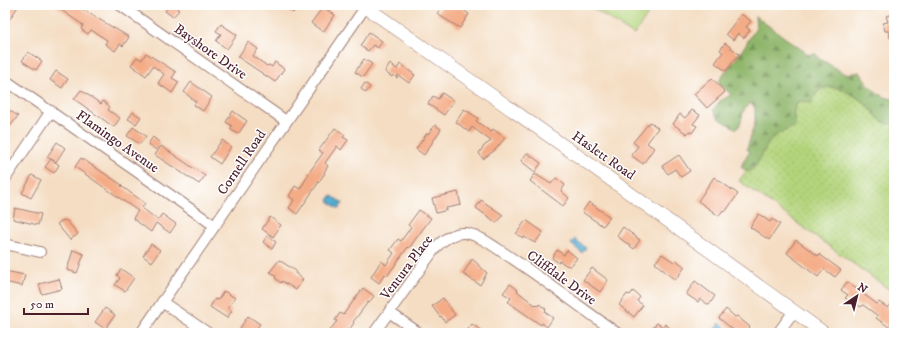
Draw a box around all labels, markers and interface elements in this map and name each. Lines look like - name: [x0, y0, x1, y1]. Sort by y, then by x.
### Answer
- street label: Bayshore Drive: [170, 20, 251, 84]
- street label: Flamingo Avenue: [72, 107, 163, 177]
- street label: Cornell Road: [213, 127, 270, 199]
- street label: Haslett Road: [568, 127, 639, 184]
- street label: Ventura Place: [376, 231, 437, 304]
- street label: Cliffdale Drive: [523, 246, 600, 309]
- north arrow: [837, 276, 877, 316]
- text: N: [854, 280, 870, 297]
- scale bar: [24, 290, 88, 316]
- text: 50 m: [30, 297, 54, 312]

